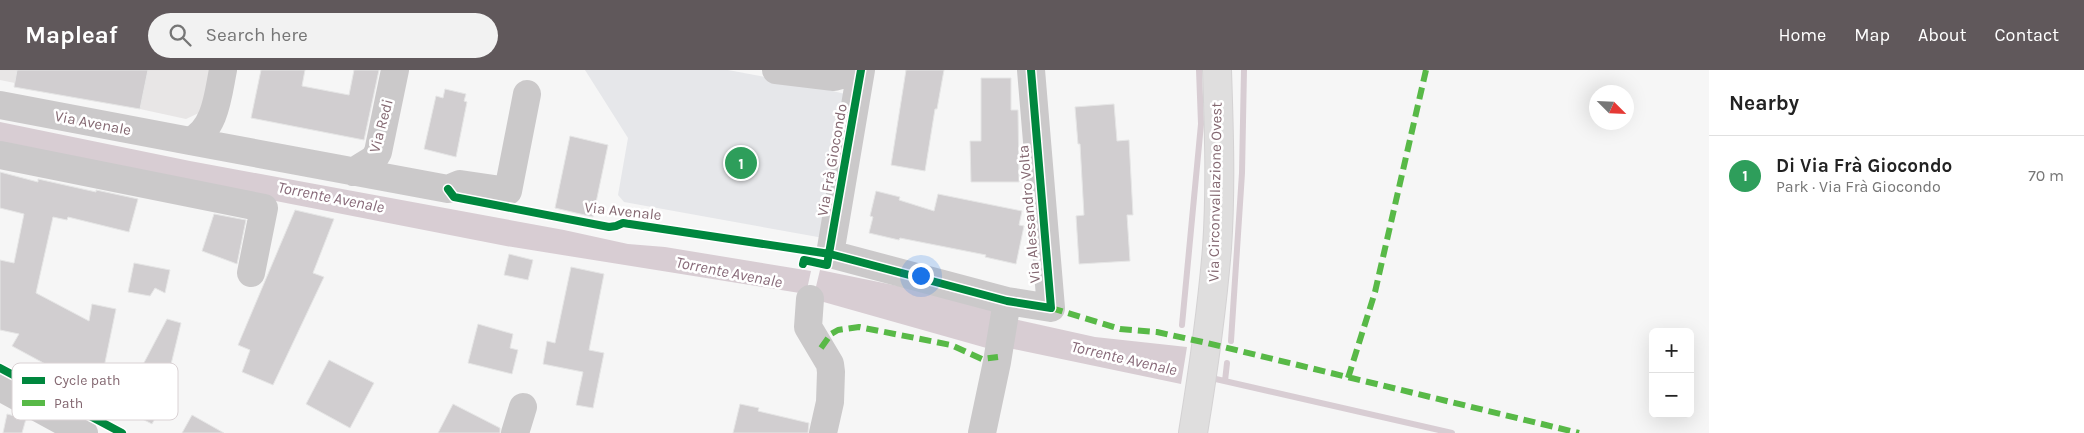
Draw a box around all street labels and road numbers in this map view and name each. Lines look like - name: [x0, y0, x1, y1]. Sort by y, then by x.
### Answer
- street label: Via Redi: [365, 97, 397, 155]
- street label: Via Frà Giocondo: [813, 102, 851, 218]
- street label: Via Circonvallazione Ovest: [1204, 102, 1226, 282]
- street label: Via Avenale: [53, 107, 133, 139]
- street label: Via Alessandro Volta: [1014, 144, 1044, 284]
- street label: Via Avenale: [584, 198, 662, 224]

